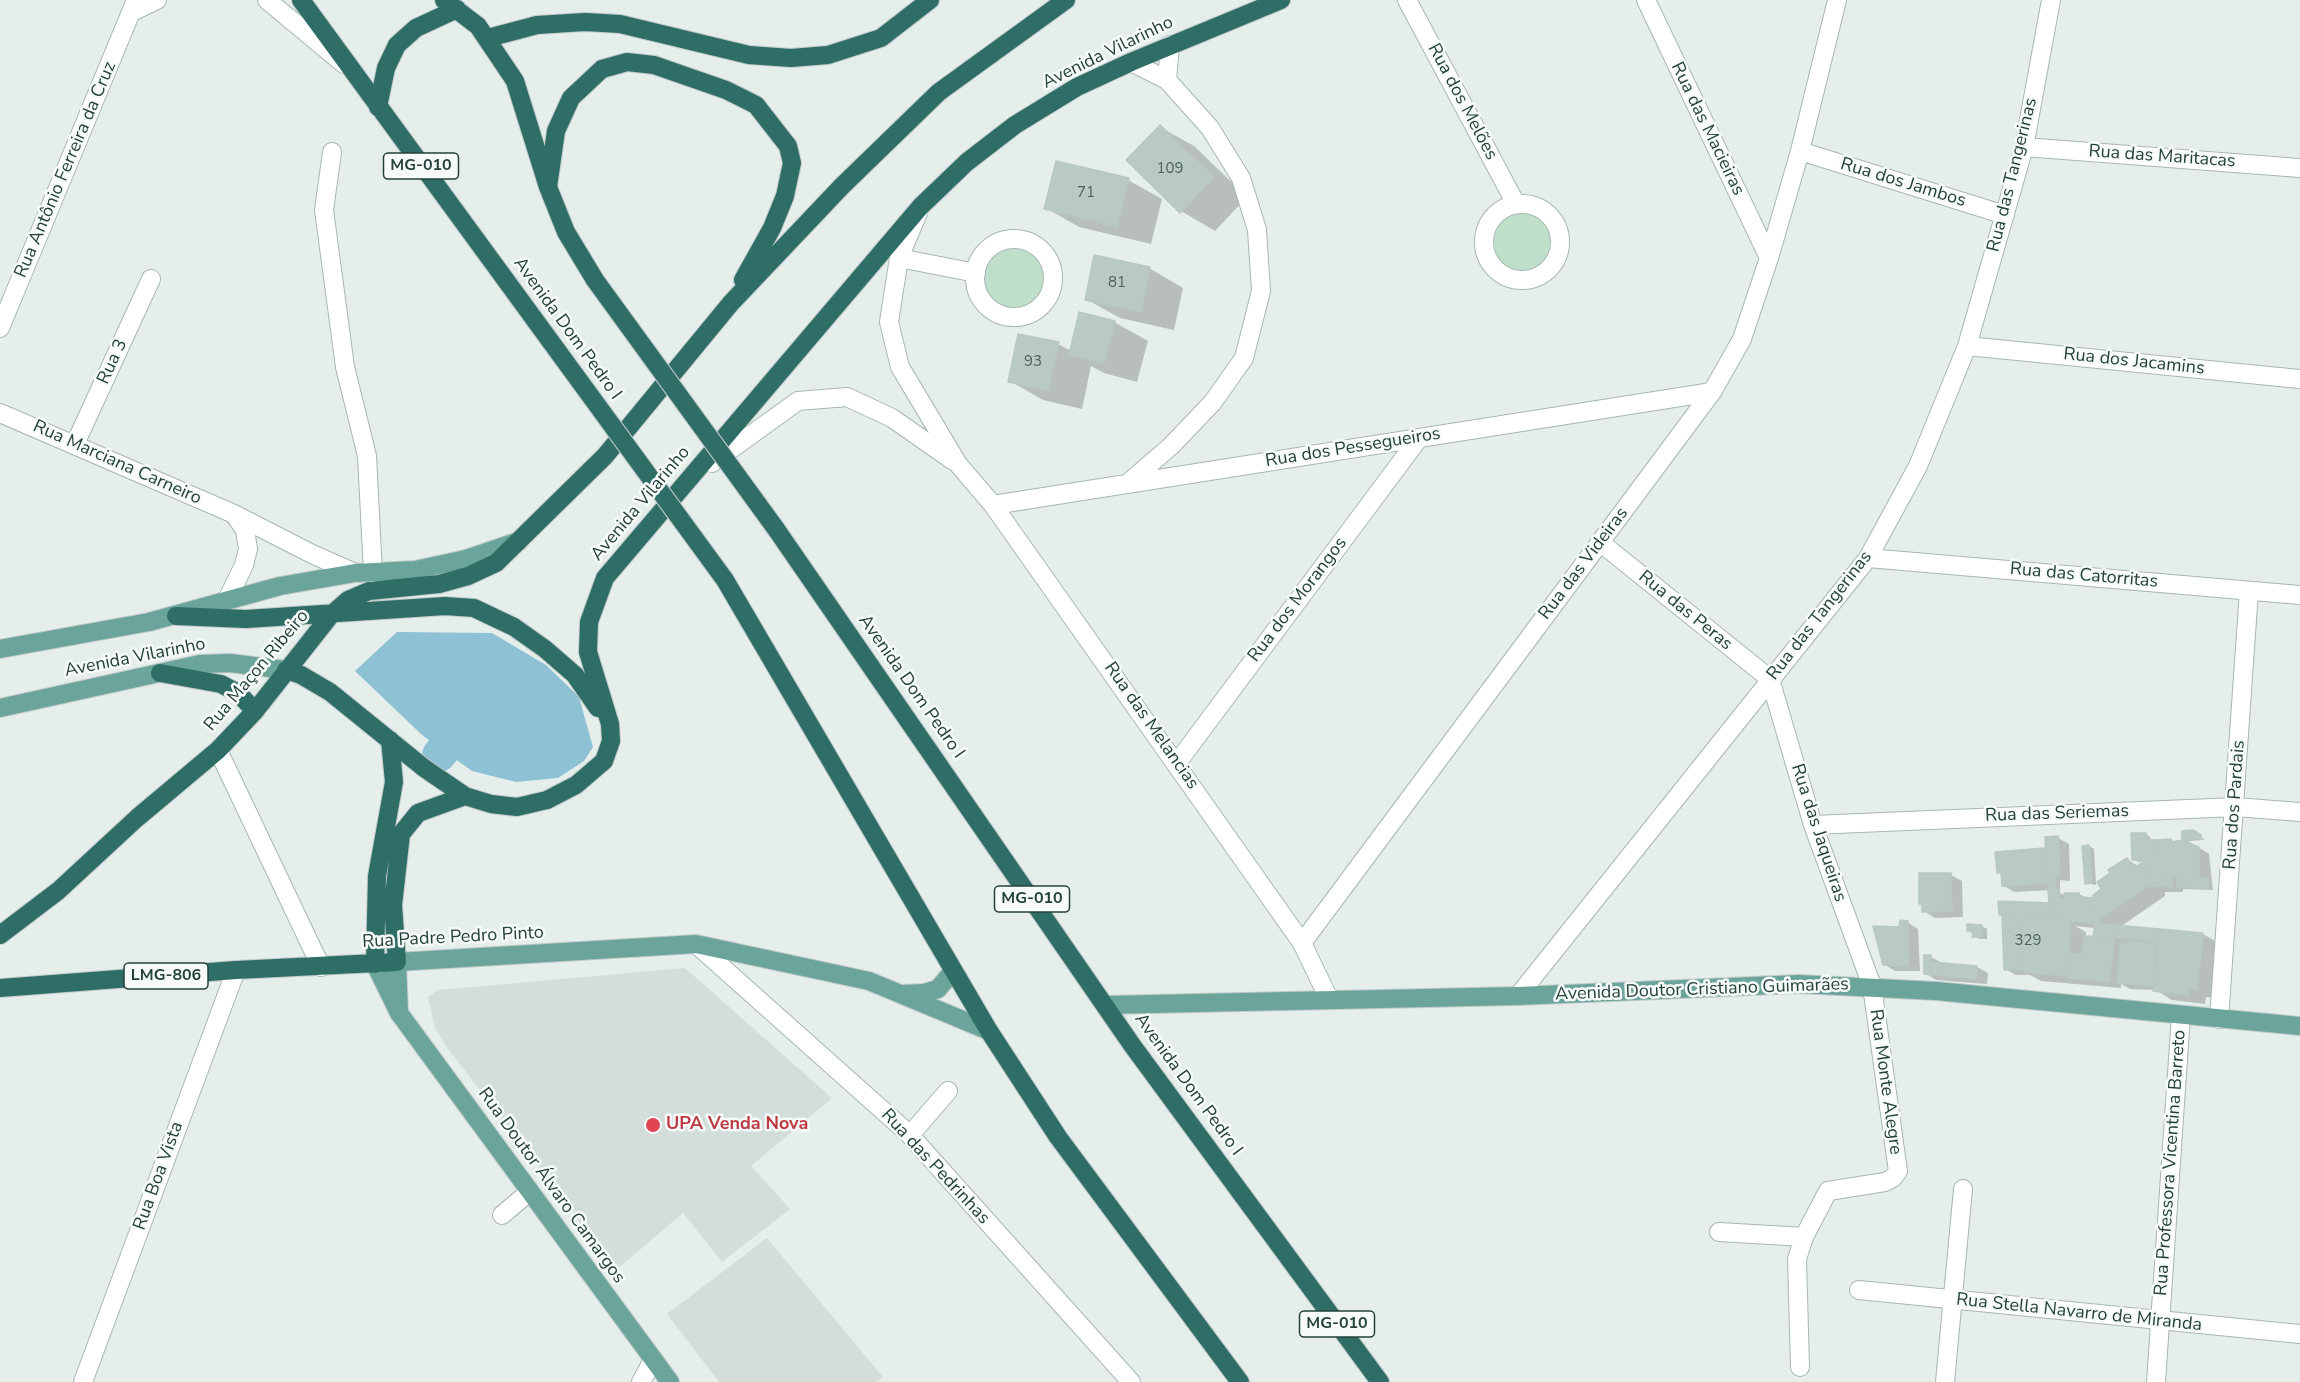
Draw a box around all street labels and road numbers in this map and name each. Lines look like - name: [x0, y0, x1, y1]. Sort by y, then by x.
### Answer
- street label: Avenida Vilarinho: [1039, 12, 1177, 94]
- street label: Rua dos Melões: [1422, 40, 1502, 164]
- street label: Rua Antônio Ferreira da Cruz: [11, 59, 121, 281]
- street label: Rua das Macieiras: [1665, 59, 1749, 199]
- street label: Rua das Tangerinas: [1983, 96, 2043, 254]
- street label: Rua das Maritacas: [2088, 141, 2236, 173]
- road number: MG-010: [384, 153, 458, 179]
- street label: Rua dos Jambos: [1838, 154, 1968, 212]
- street label: Avenida Dom Pedro I: [508, 254, 626, 404]
- street label: Rua 3: [93, 336, 133, 388]
- street label: Rua dos Jacamins: [2062, 344, 2206, 380]
- street label: Rua Marciana Carneiro: [29, 416, 205, 510]
- street label: Rua dos Pessegueiros: [1264, 423, 1442, 473]
- street label: Avenida Vilarinho: [587, 442, 695, 566]
- street label: Rua das Videiras: [1535, 504, 1633, 624]
- street label: Rua dos Morangos: [1244, 533, 1352, 667]
- street label: Rua das Tangerinas: [1763, 547, 1877, 685]
- street label: Rua das Catorritas: [2009, 559, 2159, 593]
- street label: Rua das Peras: [1634, 567, 1736, 655]
- street label: Rua Maçon Ribeiro: [200, 606, 314, 736]
- street label: Avenida Dom Pedro I: [853, 611, 969, 763]
- street label: Avenida Vilarinho: [63, 634, 207, 682]
- street label: Rua das Melancias: [1099, 658, 1203, 794]
- street label: Rua dos Pardais: [2220, 740, 2250, 870]
- street label: Rua das Jaqueiras: [1785, 761, 1851, 905]
- street label: Rua das Seriemas: [1985, 801, 2129, 827]
- road number: MG-010: [994, 886, 1070, 912]
- street label: Rua Padre Pedro Pinto: [362, 922, 544, 954]
- road number: LMG-806: [124, 963, 208, 989]
- street label: Avenida Doutor Cristiano Guimarães: [1555, 974, 1849, 1006]
- street label: Rua Monte Alegre: [1864, 1008, 1906, 1156]
- street label: Avenida Dom Pedro I: [1129, 1010, 1247, 1160]
- street label: Rua Professora Vicentina Barreto: [2151, 1029, 2191, 1297]
- street label: Rua Doutor Álvaro Camargos: [473, 1084, 629, 1288]
- street label: Rua das Pedrinhas: [876, 1105, 994, 1229]
- street label: Rua Boa Vista: [129, 1119, 189, 1233]
- street label: Rua Stella Navarro de Miranda: [1955, 1289, 2203, 1337]
- road number: MG-010: [1300, 1311, 1374, 1337]

